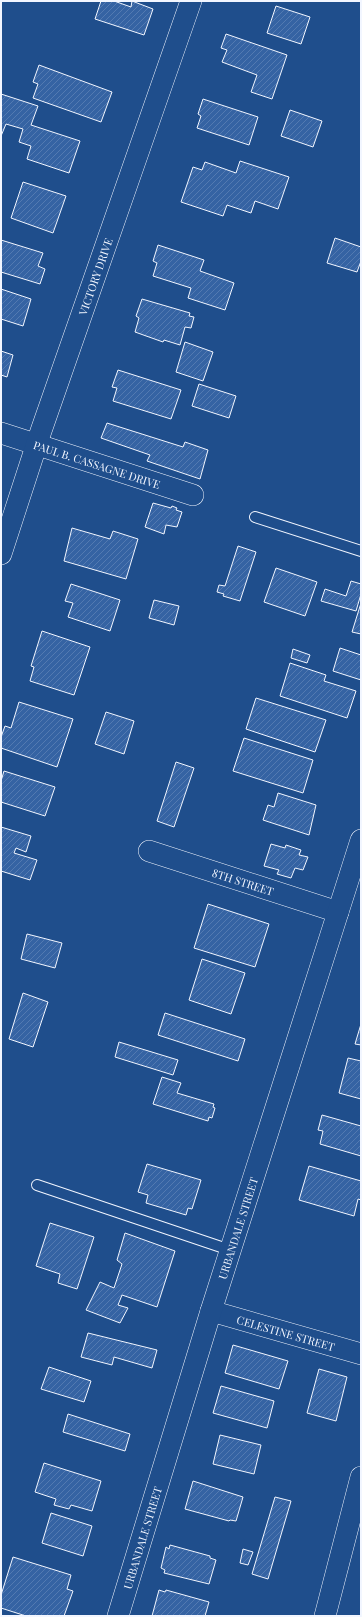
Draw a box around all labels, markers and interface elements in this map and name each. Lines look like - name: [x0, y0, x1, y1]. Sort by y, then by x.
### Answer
- street label: VICTORY DRIVE: [74, 235, 115, 318]
- street label: PAUL B. CASSAGNE DRIVE: [32, 437, 163, 492]
- street label: 8TH STREET: [211, 864, 276, 898]
- street label: URBANDALE STREET: [214, 1175, 261, 1281]
- street label: CELESTINE STREET: [235, 1311, 337, 1354]
- street label: URBANDALE STREET: [119, 1484, 165, 1591]

